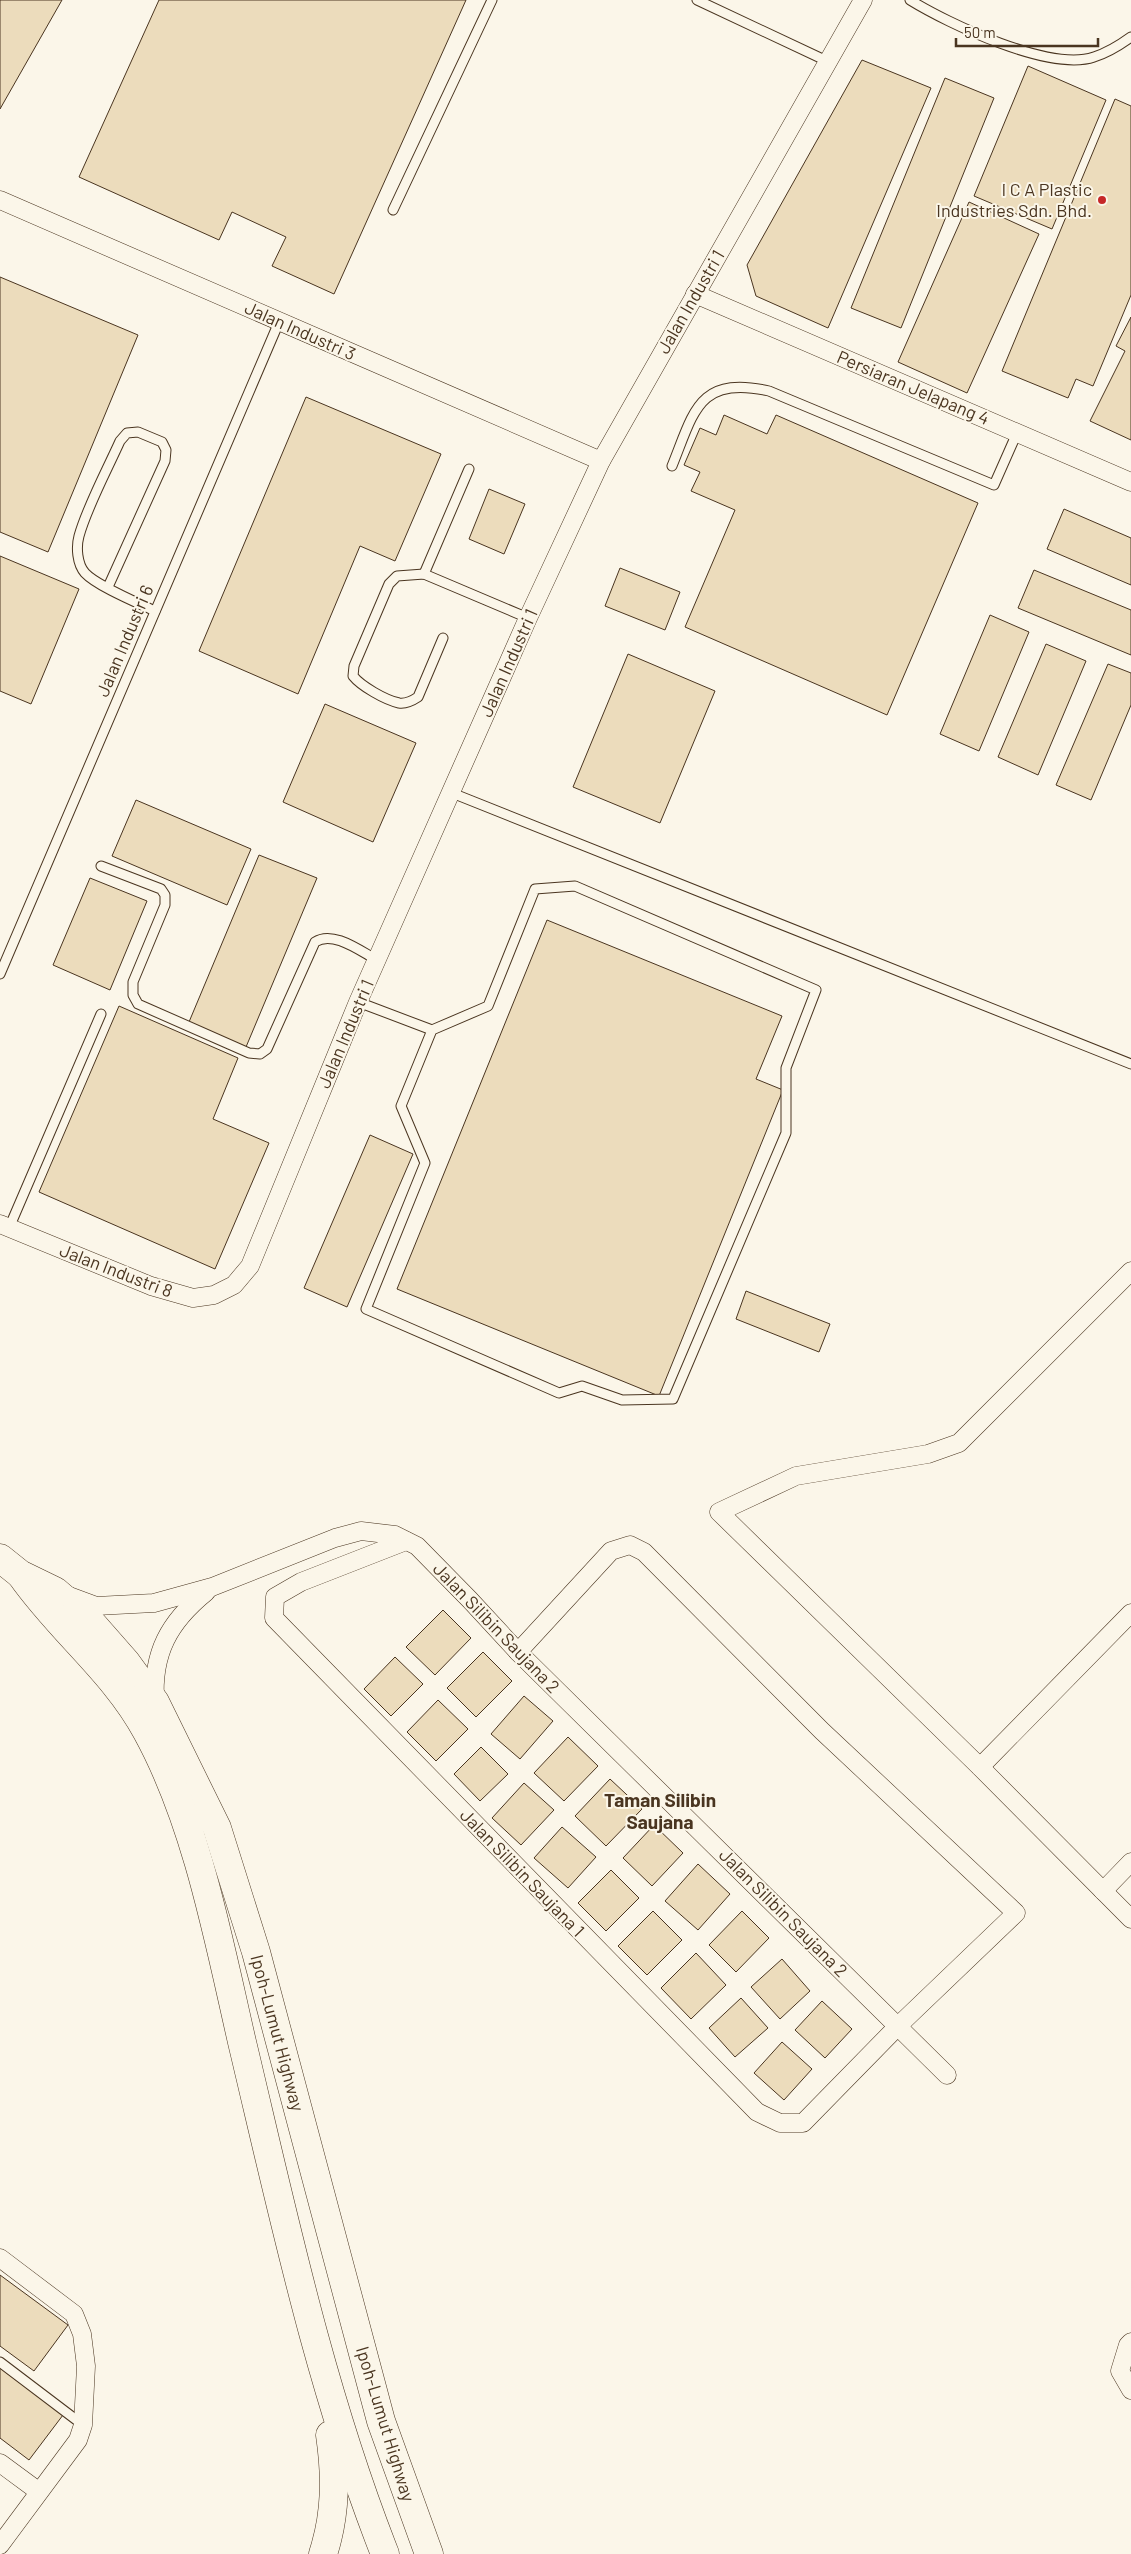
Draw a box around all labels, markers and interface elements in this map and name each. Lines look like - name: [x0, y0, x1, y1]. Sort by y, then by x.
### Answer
- scale bar: [956, 15, 1098, 47]
- text: 50 m: [964, 23, 996, 41]
- place label: I C A Plastic Industries Sdn. Bhd.: [936, 178, 1092, 221]
- marker: I C A Plastic Industries Sdn. Bhd.: [1096, 194, 1108, 206]
- street label: Jalan Industri 1: [652, 246, 729, 357]
- street label: Jalan Industri 3: [242, 296, 359, 364]
- street label: Persiaran Jelapang 4: [834, 345, 993, 429]
- street label: Jalan Industri 6: [91, 581, 157, 700]
- street label: Jalan Industri 1: [474, 605, 542, 720]
- street label: Jalan Industri 1: [312, 976, 378, 1091]
- street label: Jalan Industri 8: [57, 1238, 176, 1302]
- street label: Jalan Silibin Saujana 2: [429, 1557, 565, 1697]
- district label: Taman Silibin Saujana: [604, 1788, 716, 1833]
- street label: Jalan Silibin Saujana 1: [456, 1804, 590, 1941]
- street label: Jalan Silibin Saujana 2: [715, 1843, 853, 1981]
- street label: Ipoh-Lumut Highway: [246, 1952, 309, 2113]
- street label: Ipoh-Lumut Highway: [352, 2343, 420, 2504]

